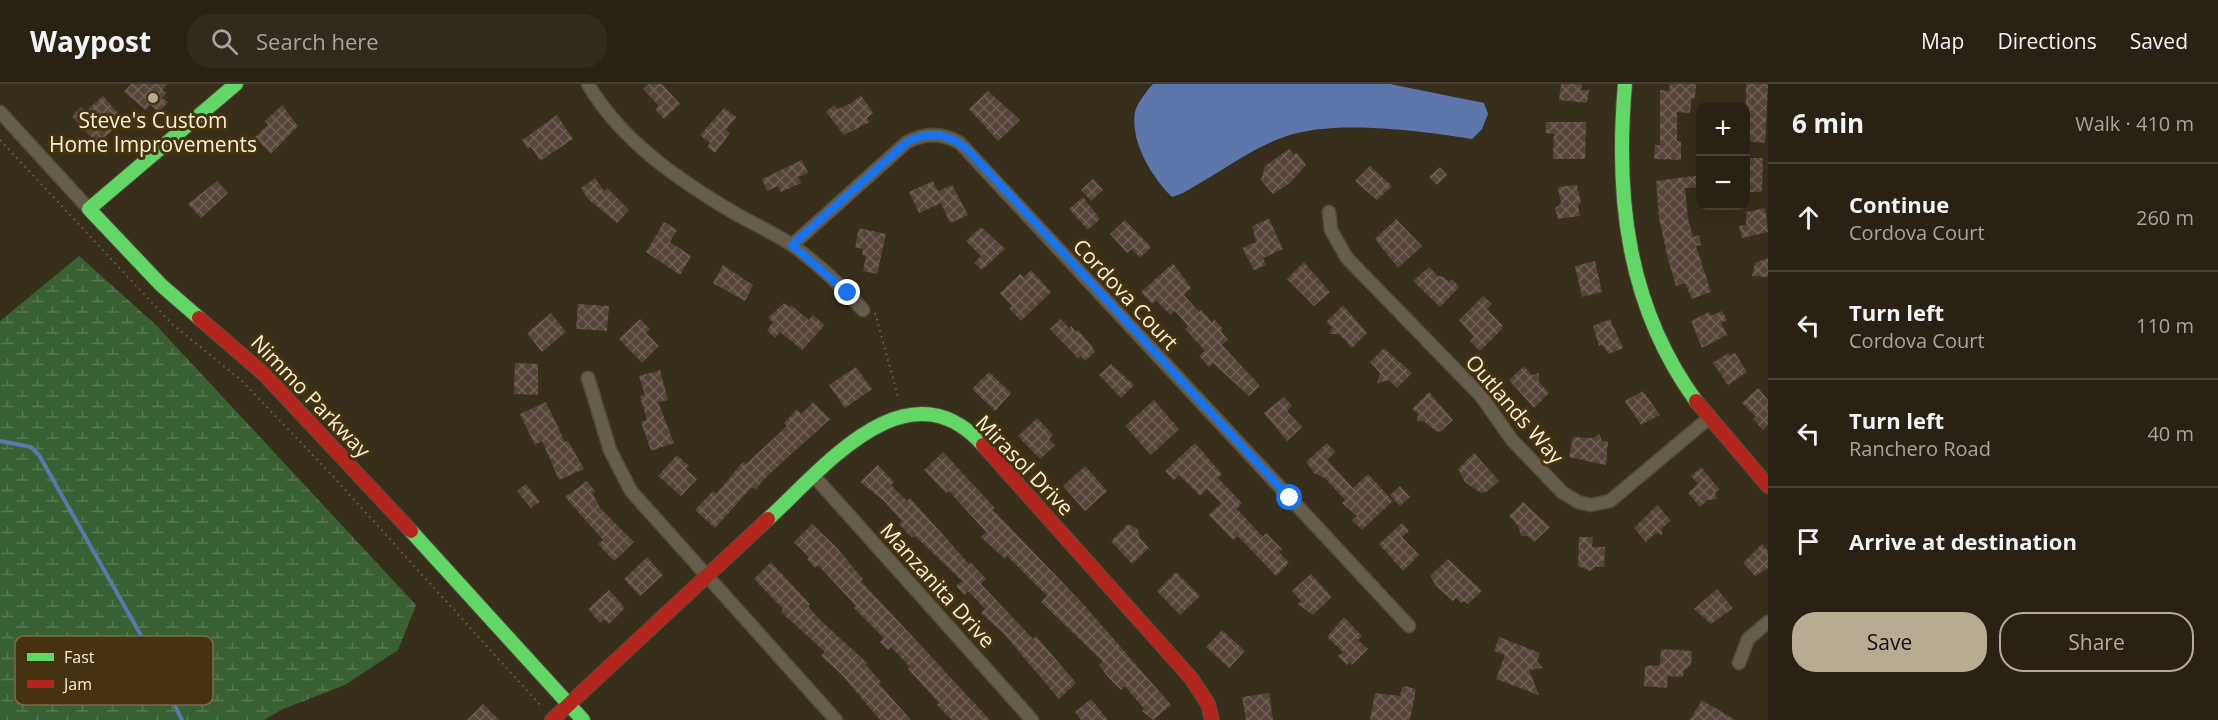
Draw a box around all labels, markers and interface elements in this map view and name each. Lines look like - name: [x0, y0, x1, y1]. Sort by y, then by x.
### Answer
- search box: [187, 14, 607, 68]
- text: Waypost: [30, 22, 151, 60]
- icon: search: [208, 25, 241, 58]
- text: Search here: [256, 26, 379, 56]
- text: Map: [1921, 27, 1964, 55]
- text: Directions: [1997, 27, 2097, 55]
- text: Saved: [2130, 27, 2188, 55]
- marker: Steve's Custom Home Improvements: [146, 91, 160, 105]
- map controls: [1696, 102, 1750, 210]
- button: +: [1696, 102, 1750, 156]
- text: 6 min: [1792, 105, 1864, 141]
- place label: Steve's Custom Home Improvements: [49, 106, 257, 158]
- text: Walk · 410 m: [2075, 110, 2194, 137]
- button: −: [1696, 156, 1750, 210]
- text: Continue: [1849, 189, 1949, 219]
- icon: ahead: [1792, 201, 1825, 234]
- text: 260 m: [2136, 204, 2194, 231]
- text: Cordova Court: [1849, 219, 1985, 246]
- street label: Cordova Court: [1067, 232, 1185, 356]
- route end: [834, 279, 860, 305]
- text: Turn left: [1849, 297, 1944, 327]
- icon: left: [1792, 309, 1825, 342]
- text: 110 m: [2136, 312, 2194, 339]
- text: Cordova Court: [1849, 327, 1985, 354]
- street label: Nimmo Parkway: [245, 329, 377, 464]
- street label: Outlands Way: [1460, 348, 1571, 470]
- text: Turn left: [1849, 405, 1944, 435]
- street label: Mirasol Drive: [970, 409, 1080, 521]
- icon: left: [1792, 417, 1825, 450]
- text: 40 m: [2147, 420, 2194, 447]
- text: Ranchero Road: [1849, 435, 1991, 462]
- route start: [1276, 484, 1302, 510]
- street label: Manzanita Drive: [874, 516, 1002, 654]
- icon: arrive: [1792, 525, 1825, 558]
- text: Arrive at destination: [1849, 526, 2077, 556]
- button: Save: [1792, 612, 1987, 672]
- button: Share: [1999, 612, 2194, 672]
- legend: [15, 636, 213, 705]
- text: Fast: [64, 646, 95, 668]
- text: Jam: [62, 673, 92, 695]

